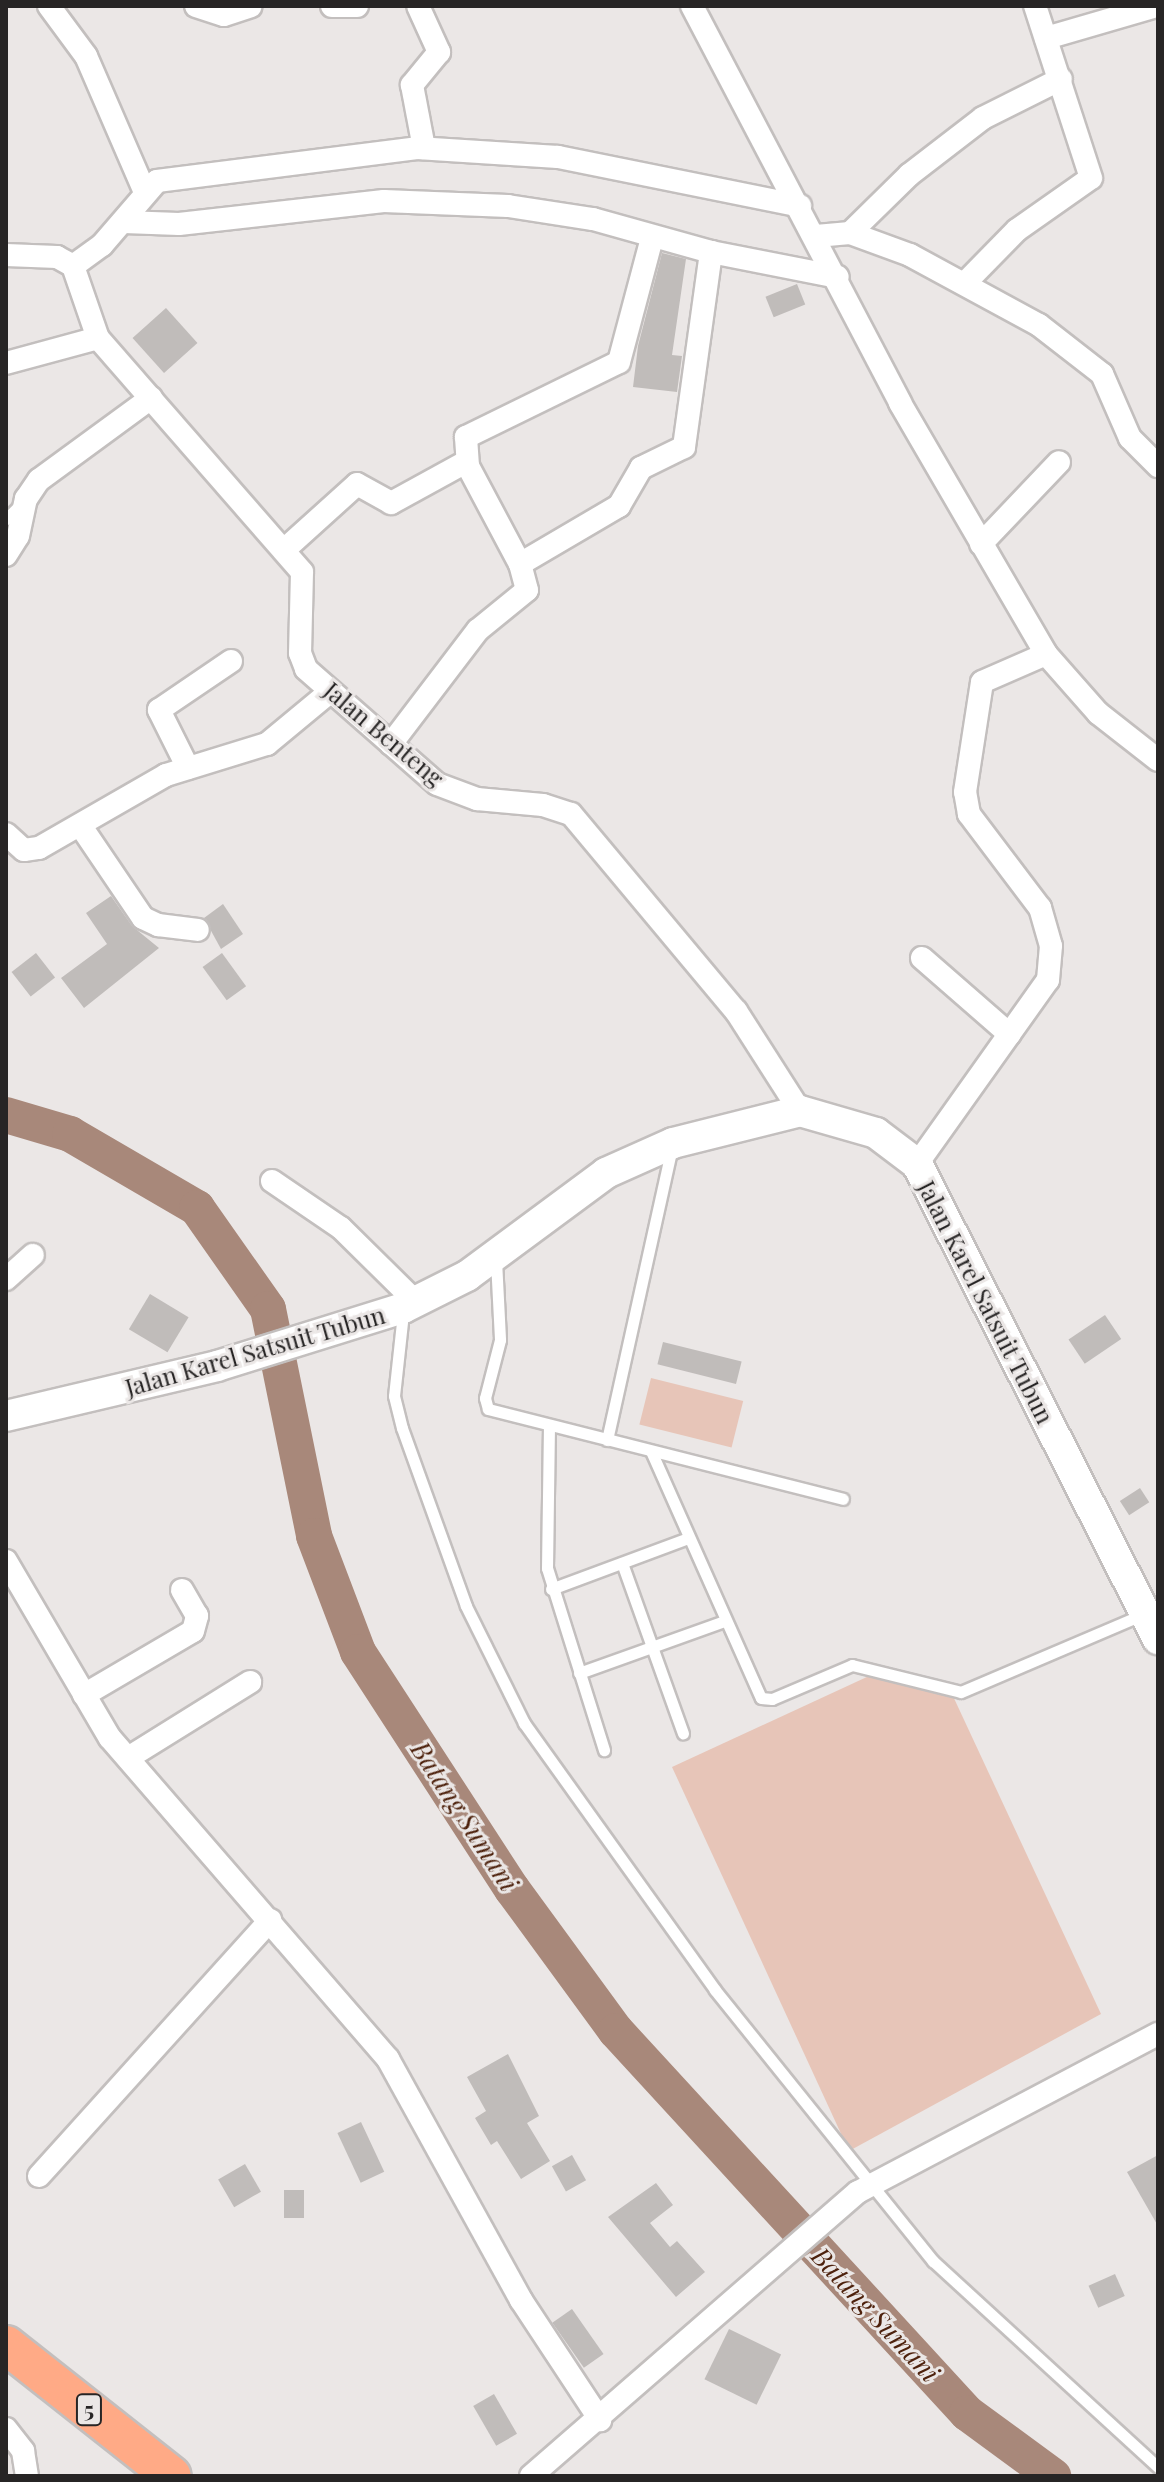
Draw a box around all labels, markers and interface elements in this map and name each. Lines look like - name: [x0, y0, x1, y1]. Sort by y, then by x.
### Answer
- street label: Jalan Benteng: [318, 676, 450, 792]
- street label: Jalan Karel Satsuit Tubun: [912, 1175, 1060, 1429]
- street label: Jalan Karel Satsuit Tubun: [121, 1300, 389, 1402]
- water label: Batang Sumani: [405, 1735, 525, 1897]
- water label: Batang Sumani: [806, 2240, 946, 2388]
- road number: 5: [75, 2392, 103, 2428]

